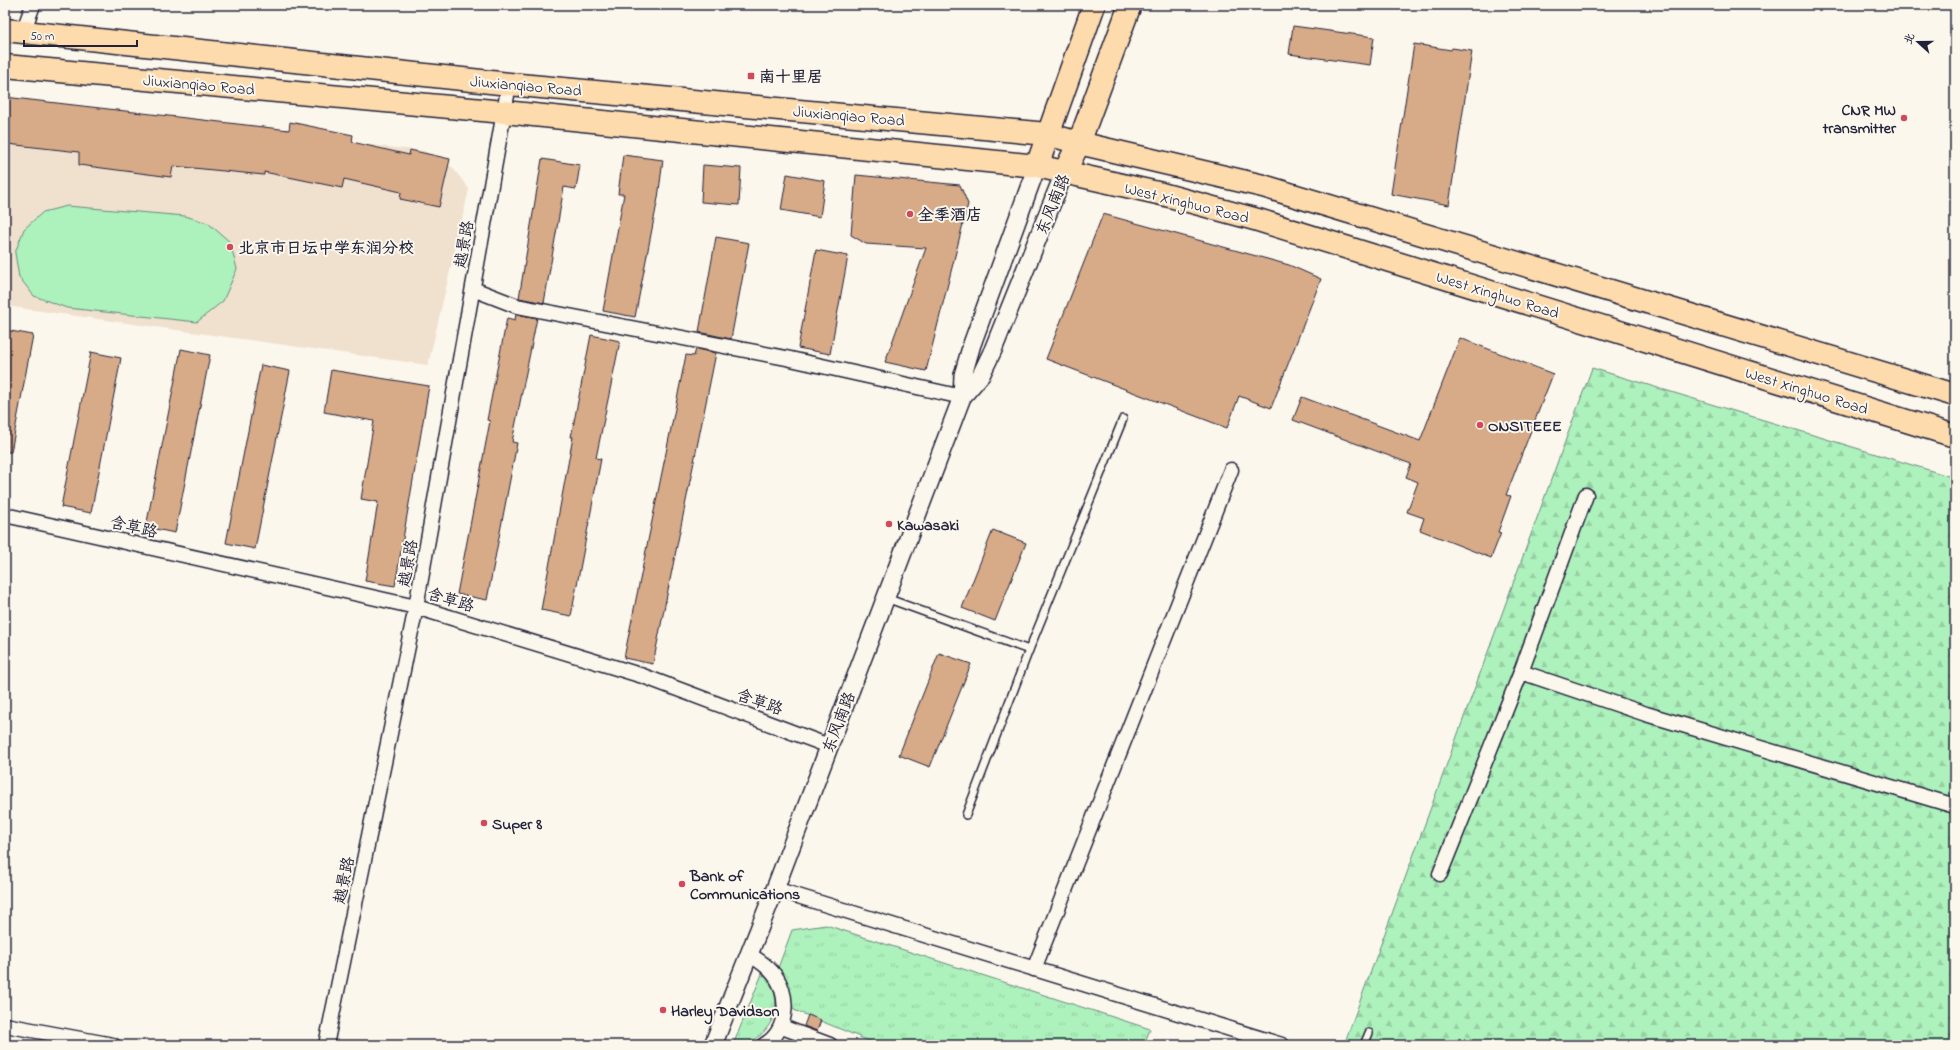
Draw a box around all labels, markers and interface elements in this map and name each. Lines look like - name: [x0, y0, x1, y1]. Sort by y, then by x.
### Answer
- scale bar: [24, 22, 137, 48]
- north arrow: [1898, 22, 1938, 62]
- text: 50 m: [30, 28, 54, 46]
- text: 北: [1900, 31, 1919, 47]
- place label: 南十里居: [759, 66, 823, 90]
- street label: Jiuxianqiao Road: [142, 69, 255, 103]
- street label: Jiuxianqiao Road: [469, 70, 582, 104]
- marker: 南十里居: [746, 71, 756, 81]
- place label: CNR MW transmitter: [1822, 99, 1897, 141]
- street label: Jiuxianqiao Road: [792, 100, 905, 134]
- marker: CNR MW transmitter: [1899, 113, 1909, 123]
- street label: 东风南路: [1031, 171, 1077, 239]
- street label: West Xinghuo Road: [1122, 177, 1251, 231]
- place label: 全季酒店: [918, 204, 982, 228]
- marker: 全季酒店: [905, 209, 915, 219]
- street label: 越景路: [449, 219, 481, 270]
- place label: 北京市日坛中学东润分校: [238, 237, 414, 261]
- marker: 北京市日坛中学东润分校: [225, 242, 235, 252]
- street label: West Xinghuo Road: [1433, 266, 1562, 326]
- street label: West Xinghuo Road: [1742, 362, 1871, 422]
- place label: ONSITEEE: [1488, 415, 1562, 439]
- marker: ONSITEEE: [1475, 420, 1485, 430]
- street label: 含草路: [107, 511, 160, 545]
- place label: Kawasaki: [897, 514, 959, 538]
- marker: Kawasaki: [884, 519, 894, 529]
- street label: 越景路: [393, 538, 425, 589]
- street label: 含草路: [424, 582, 477, 619]
- street label: 含草路: [733, 683, 786, 722]
- street label: 东风南路: [817, 689, 863, 757]
- place label: Super 8: [492, 813, 542, 837]
- marker: Super 8: [479, 818, 489, 828]
- street label: 越景路: [328, 854, 362, 906]
- place label: Bank of Communications: [689, 865, 800, 907]
- marker: Bank of Communications: [677, 879, 687, 889]
- place label: Harley Davidson: [671, 1000, 780, 1025]
- marker: Harley Davidson: [658, 1005, 668, 1015]

